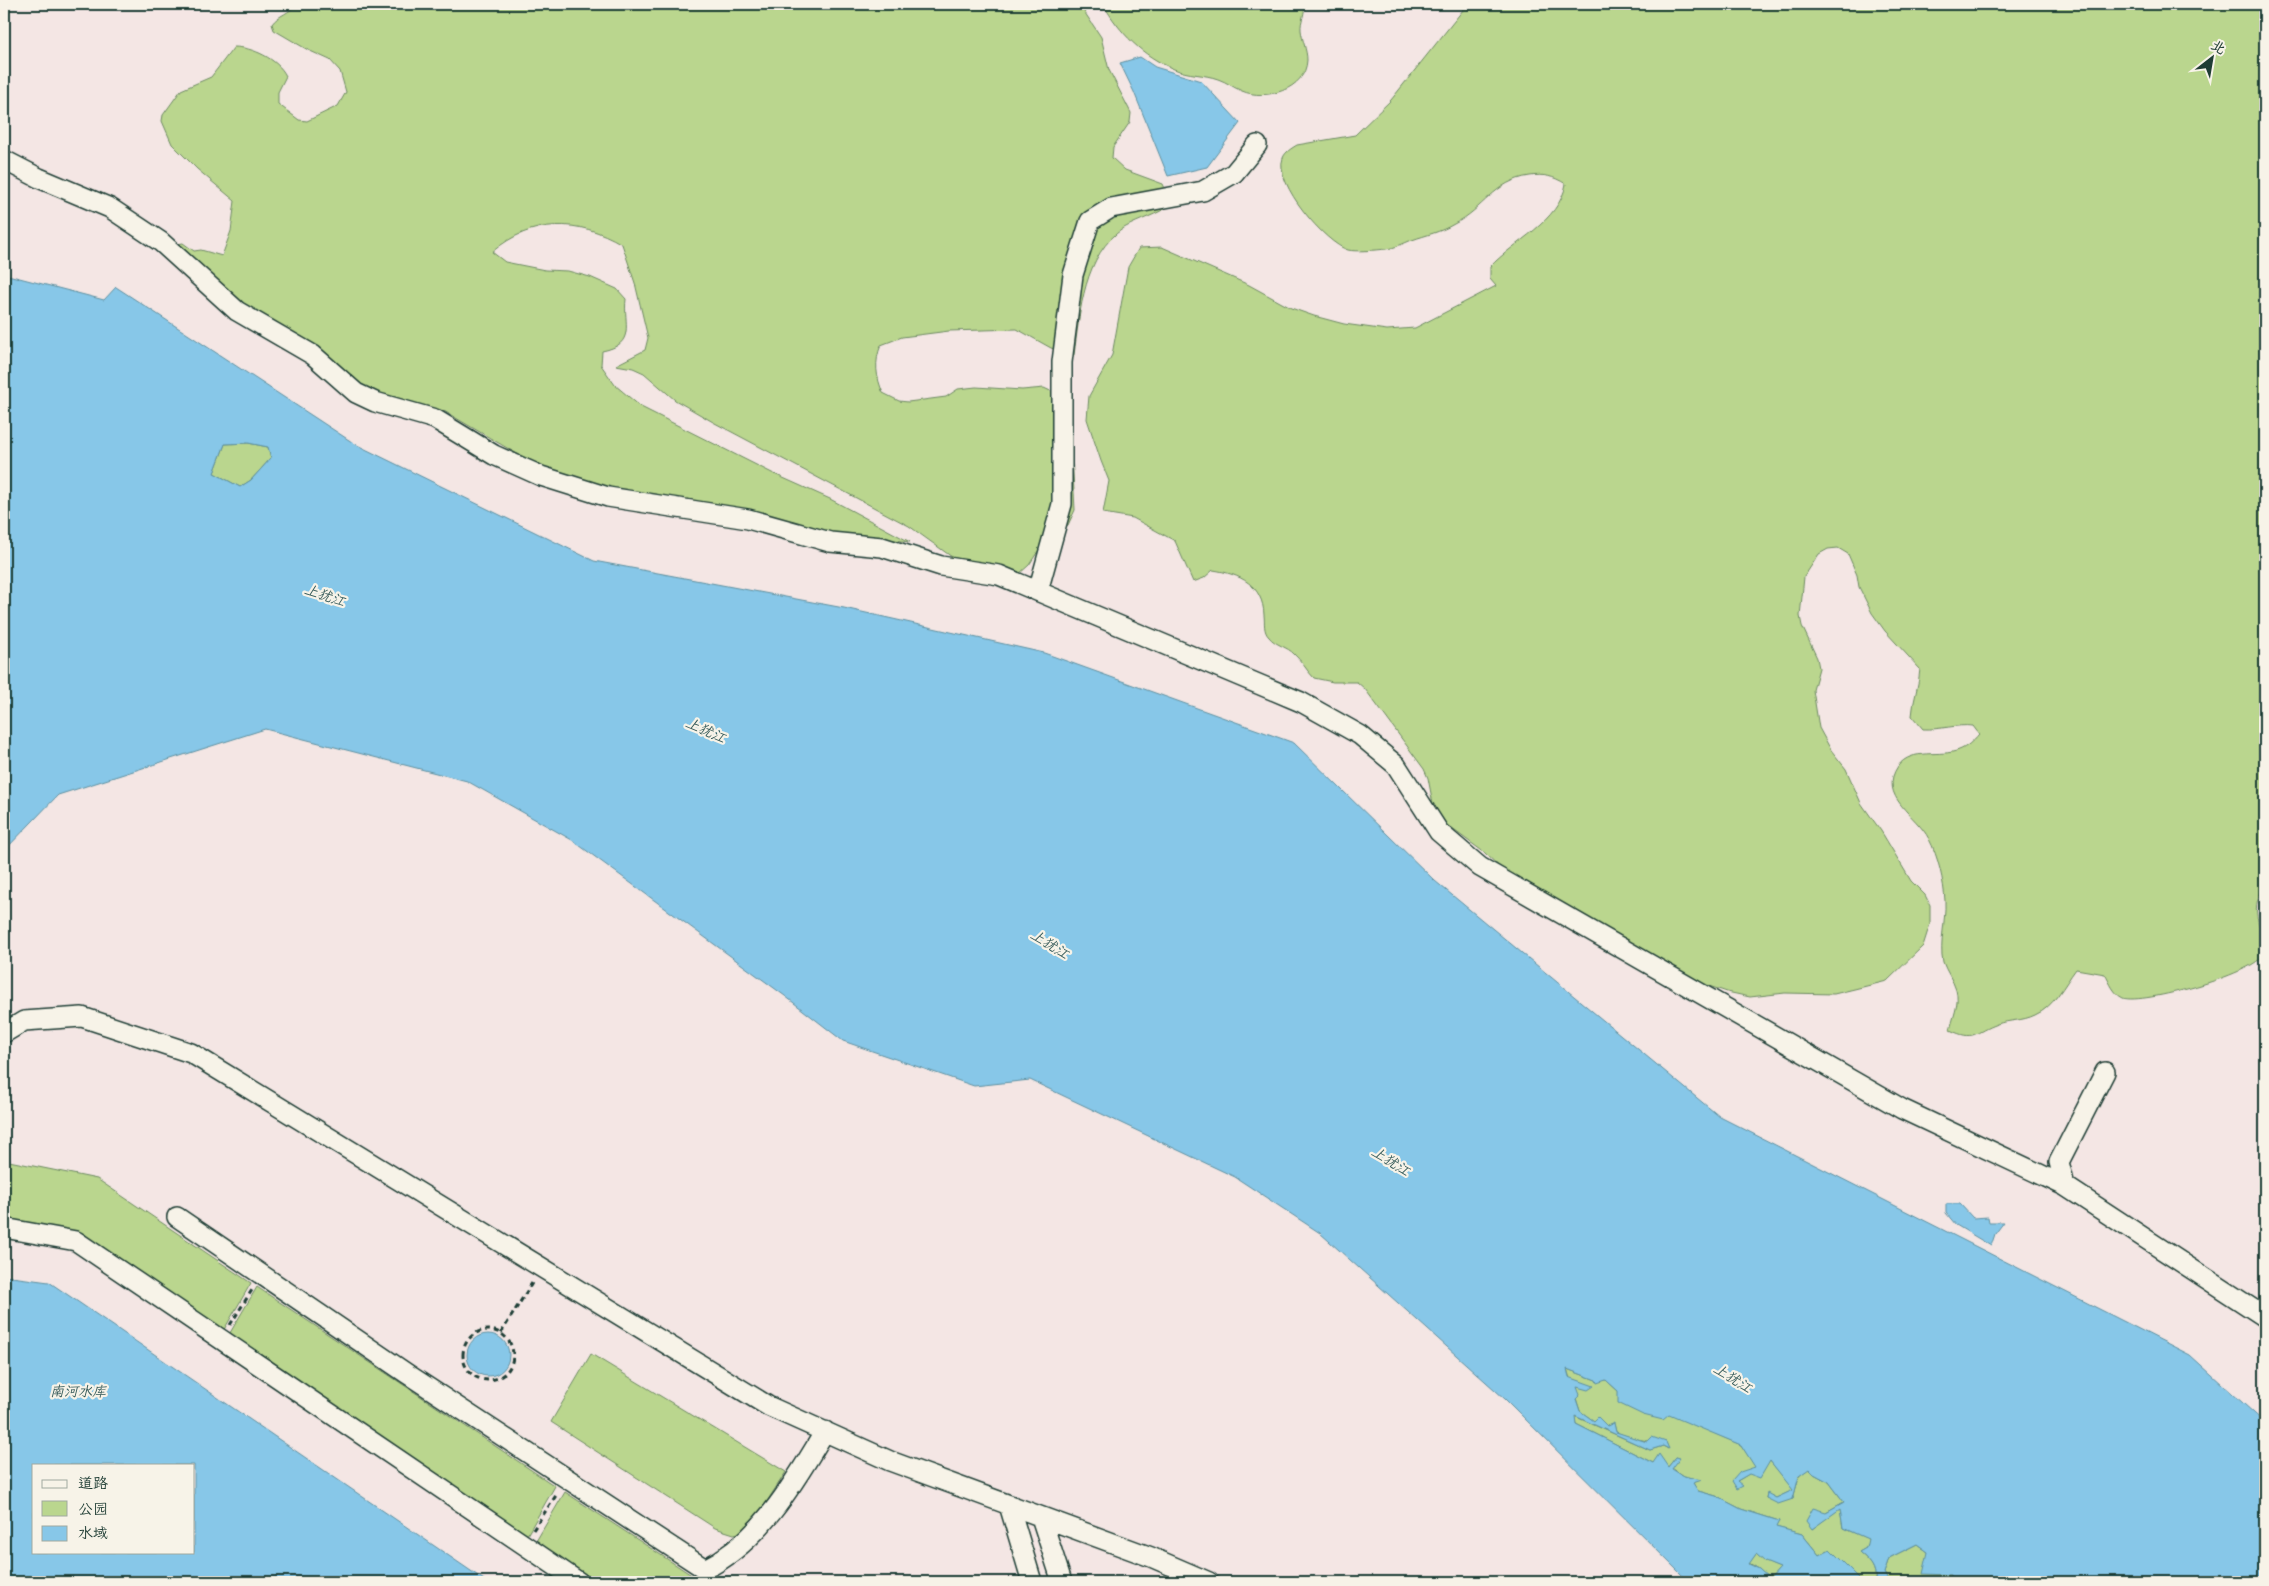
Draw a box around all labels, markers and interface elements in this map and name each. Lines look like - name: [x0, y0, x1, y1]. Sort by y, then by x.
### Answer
- north arrow: [2186, 32, 2236, 82]
- text: 北: [2208, 36, 2229, 58]
- water label: 上犹江: [302, 581, 348, 611]
- water label: 上犹江: [683, 714, 729, 747]
- water label: 上犹江: [1027, 926, 1073, 963]
- water label: 上犹江: [1368, 1143, 1414, 1180]
- water label: 上犹江: [1710, 1360, 1756, 1397]
- water label: 南河水库: [50, 1383, 107, 1400]
- legend: [32, 1464, 195, 1554]
- text: 道路: [78, 1474, 108, 1493]
- text: 公园: [78, 1500, 108, 1519]
- text: 水域: [78, 1524, 108, 1543]

